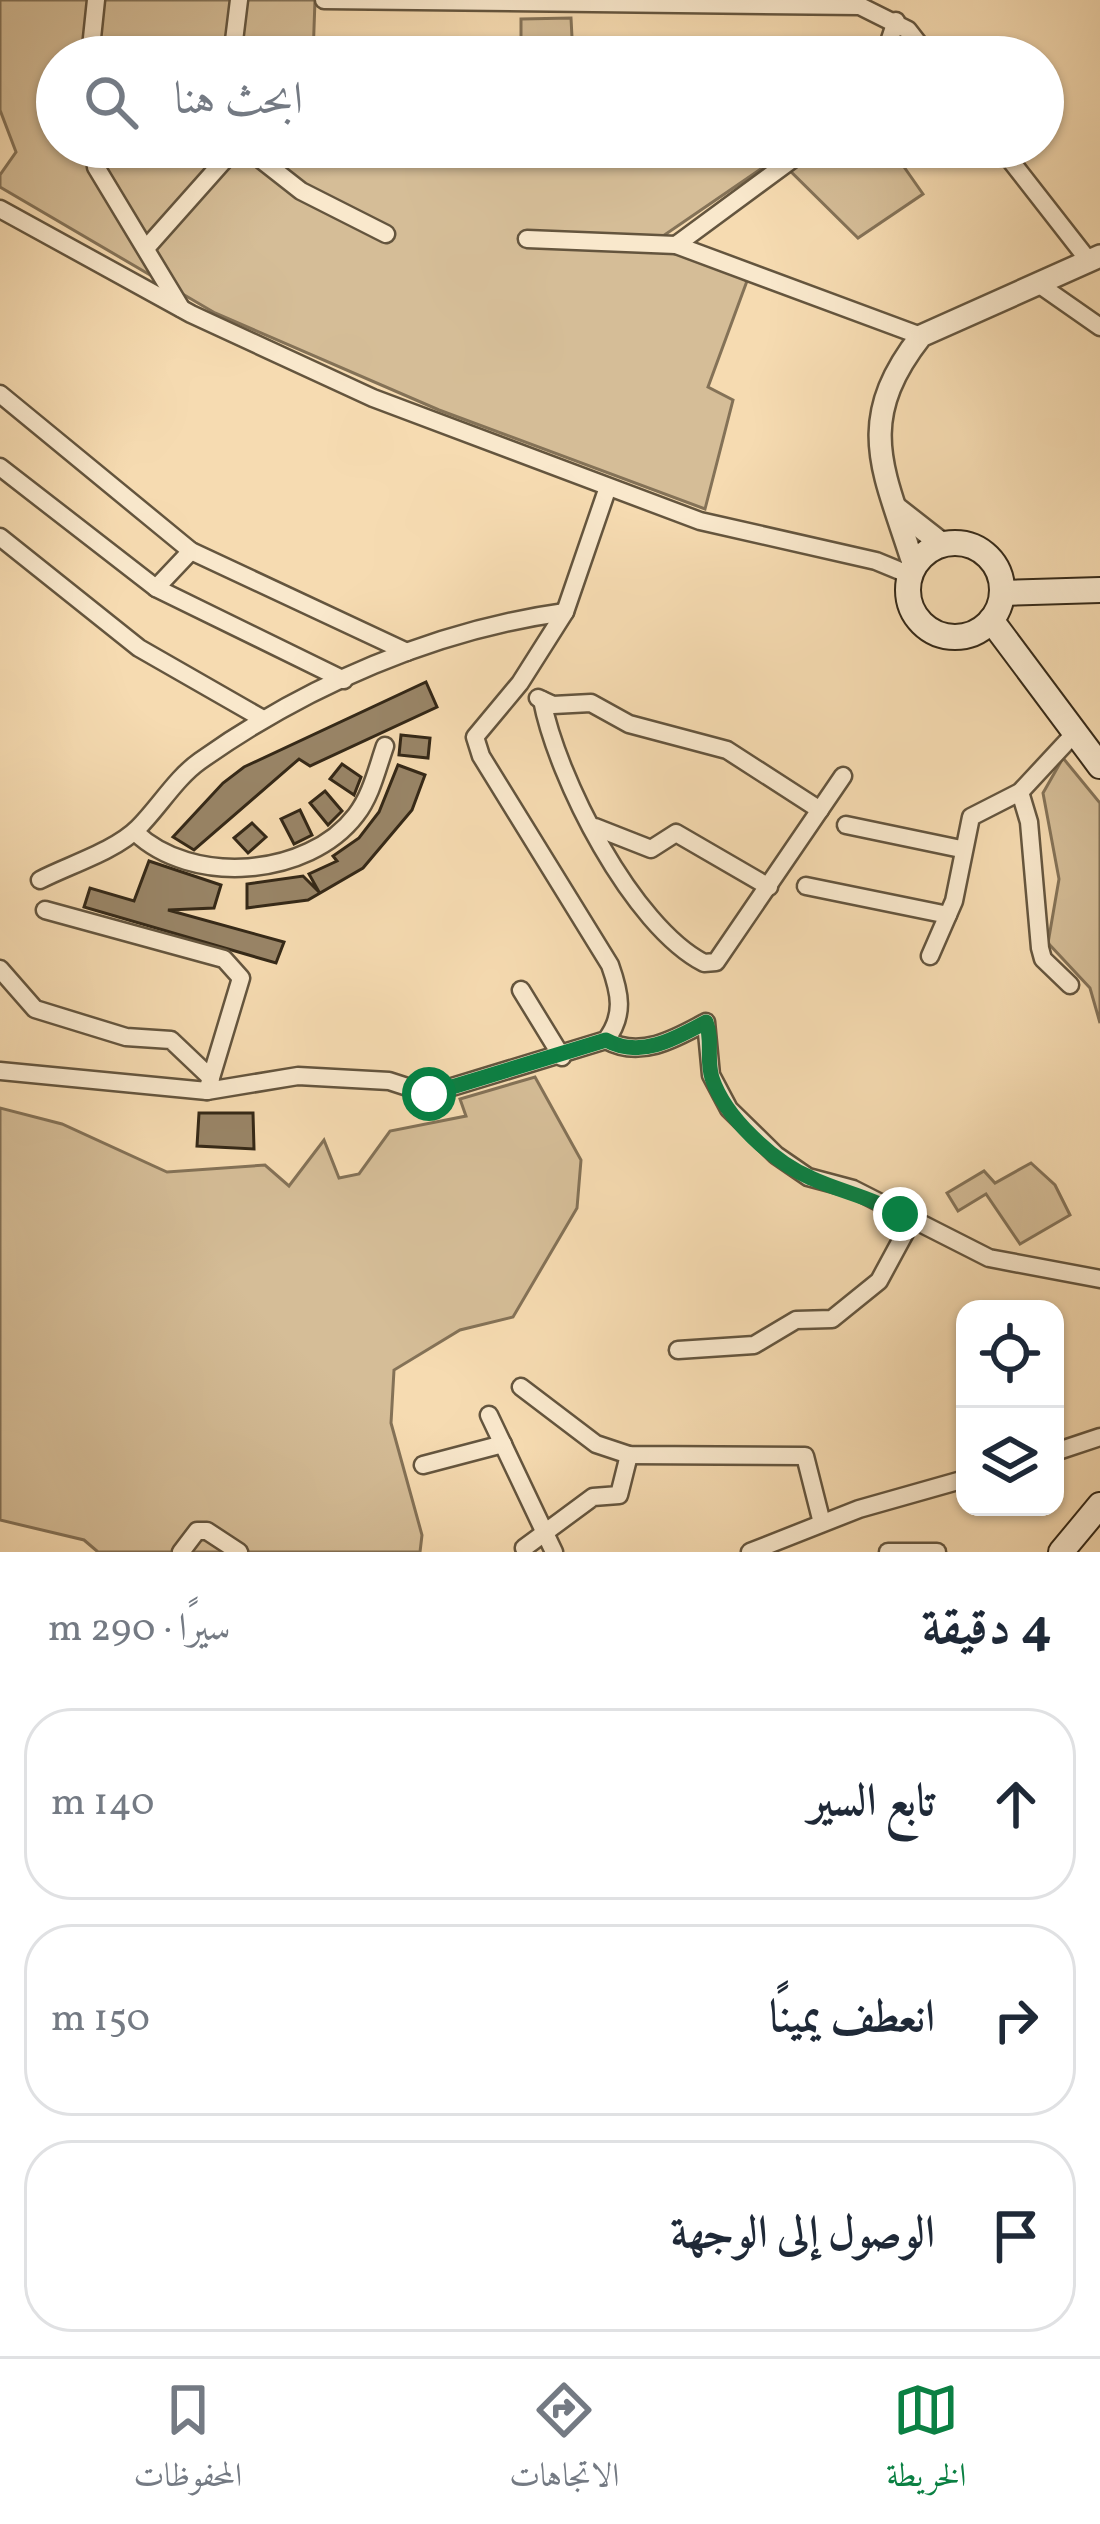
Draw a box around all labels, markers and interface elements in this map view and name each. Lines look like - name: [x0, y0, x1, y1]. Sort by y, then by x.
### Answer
- search box: [36, 36, 1064, 168]
- icon: search: [78, 69, 144, 135]
- text: ابحث هنا: [174, 70, 303, 133]
- route start: [402, 1067, 456, 1121]
- route end: [873, 1187, 927, 1241]
- map controls: [956, 1300, 1064, 1516]
- button: locate: [956, 1300, 1064, 1408]
- button: layers: [956, 1408, 1064, 1516]
- text: 4 دقيقة: [922, 1594, 1052, 1665]
- text: سيرًا · 290 m: [48, 1603, 231, 1657]
- icon: ahead: [983, 1771, 1049, 1837]
- text: تابع السير: [809, 1772, 935, 1835]
- text: 140 m: [51, 1777, 154, 1831]
- icon: right: [983, 1987, 1049, 2053]
- text: انعطف يمينًا: [769, 1988, 935, 2051]
- text: 150 m: [51, 1993, 150, 2047]
- icon: arrive: [983, 2203, 1049, 2269]
- text: الوصول إلى الوجهة: [670, 2204, 935, 2267]
- tab: المحفوظات: [133, 2377, 242, 2507]
- tab: الاتجاهات: [509, 2377, 619, 2507]
- tab: الخريطة: [886, 2377, 967, 2507]

